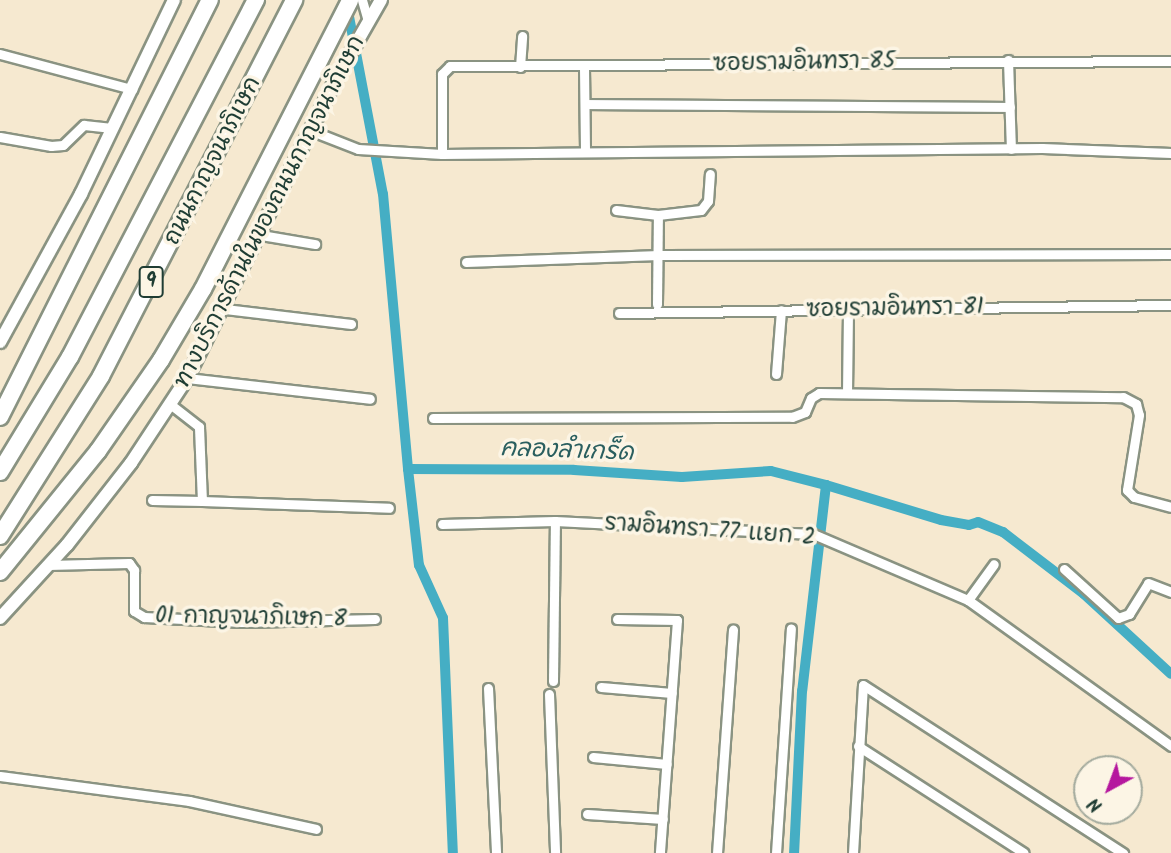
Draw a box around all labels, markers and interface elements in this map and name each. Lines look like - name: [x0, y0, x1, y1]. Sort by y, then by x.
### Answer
- street label: ทางบริการด้านในของถนนกาญจนาภิเษก: [169, 31, 371, 393]
- street label: ซอยรามอินทรา 85: [712, 48, 896, 78]
- street label: ถนนกาญจนาภิเษก: [159, 72, 267, 250]
- road number: 9: [137, 264, 165, 300]
- street label: ซอยรามอินทรา 81: [806, 294, 984, 324]
- water label: คลองลำเกร็ด: [500, 434, 634, 468]
- street label: รามอินทรา 77 แยก 2: [604, 510, 816, 552]
- street label: 01 กาญจนาภิเษก 8: [155, 603, 347, 633]
- north arrow: [1073, 755, 1143, 825]
- text: N: [1081, 789, 1110, 820]

